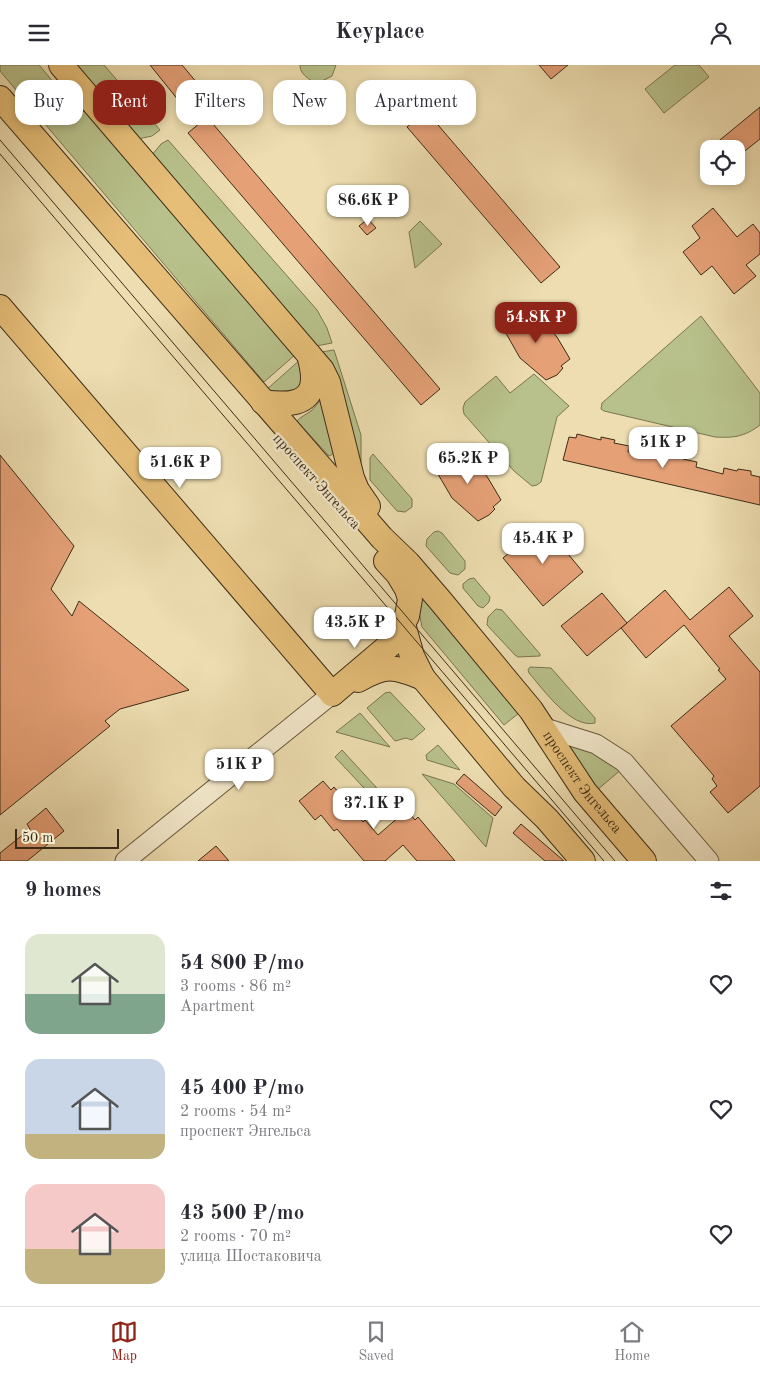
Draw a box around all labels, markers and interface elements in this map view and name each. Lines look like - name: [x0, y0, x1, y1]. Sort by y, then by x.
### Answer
- icon: menu: [25, 19, 53, 47]
- icon: person: [707, 19, 735, 47]
- text: Keyplace: [335, 21, 425, 43]
- chip: Buy: [15, 80, 83, 125]
- chip: Rent: [93, 80, 166, 125]
- chip: Filters: [176, 80, 263, 125]
- chip: New: [273, 80, 346, 125]
- chip: Apartment: [356, 80, 476, 125]
- map controls: [700, 140, 745, 185]
- button: locate: [700, 140, 745, 185]
- pin: 86.6K ₽: [322, 185, 414, 227]
- text: 86.6K ₽: [338, 193, 398, 209]
- pin: 54.8K ₽: [490, 301, 582, 344]
- text: 54.8K ₽: [506, 310, 566, 326]
- pin: 51K ₽: [628, 427, 698, 469]
- street label: проспект Энгельса: [269, 431, 363, 533]
- text: 51K ₽: [640, 435, 686, 451]
- pin: 65.2K ₽: [422, 443, 514, 485]
- pin: 51.6K ₽: [134, 447, 226, 489]
- text: 65.2K ₽: [438, 451, 498, 467]
- text: 51.6K ₽: [150, 455, 210, 471]
- pin: 45.4K ₽: [497, 523, 589, 565]
- text: 45.4K ₽: [513, 531, 573, 547]
- pin: 43.5K ₽: [309, 607, 401, 649]
- text: 43.5K ₽: [325, 615, 385, 631]
- street label: проспект Энгельса: [540, 728, 625, 837]
- pin: 51K ₽: [204, 749, 274, 791]
- text: 51K ₽: [216, 757, 262, 773]
- pin: 37.1K ₽: [328, 787, 420, 830]
- text: 37.1K ₽: [344, 796, 404, 812]
- scale bar: [15, 826, 119, 849]
- text: 50 m: [22, 831, 53, 845]
- icon: filters: [707, 877, 735, 905]
- text: 9 homes: [25, 880, 101, 901]
- text: 54 800 ₽/mo: [180, 953, 304, 974]
- icon: home: [65, 954, 125, 1014]
- icon: heart: [707, 970, 735, 998]
- text: 3 rooms · 86 m²: [180, 979, 291, 995]
- text: Apartment: [180, 999, 255, 1015]
- text: 45 400 ₽/mo: [180, 1078, 304, 1099]
- icon: home: [65, 1079, 125, 1139]
- icon: heart: [707, 1095, 735, 1123]
- text: 2 rooms · 54 m²: [180, 1104, 291, 1120]
- text: проспект Энгельса: [180, 1124, 311, 1140]
- text: 43 500 ₽/mo: [180, 1203, 304, 1224]
- icon: home: [65, 1204, 125, 1264]
- icon: heart: [707, 1220, 735, 1248]
- text: 2 rooms · 70 m²: [180, 1229, 291, 1245]
- text: улица Шостаковича: [180, 1249, 322, 1265]
- tab: Map: [110, 1318, 138, 1365]
- tab: Saved: [358, 1318, 394, 1365]
- tab: Home: [614, 1318, 650, 1365]

